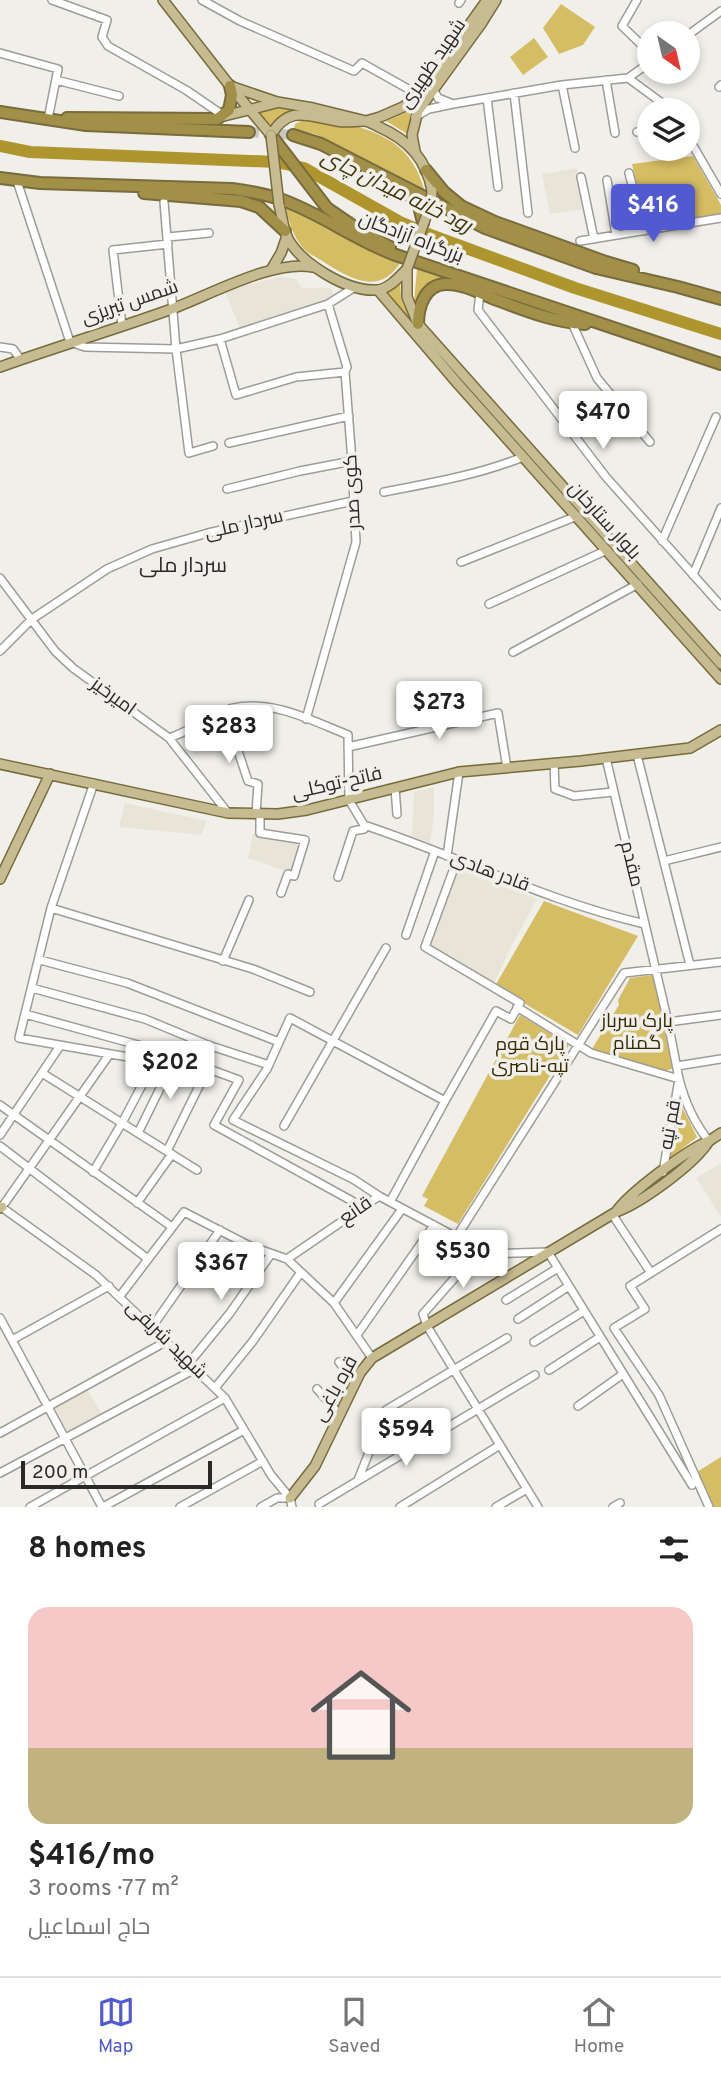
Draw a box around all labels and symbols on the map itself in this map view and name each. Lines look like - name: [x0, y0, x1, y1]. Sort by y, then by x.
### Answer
- street label: شهید ظهیری: [394, 14, 472, 114]
- north arrow: [637, 21, 700, 84]
- water label: رود خانه میدان چای: [316, 144, 477, 241]
- pin: $416: [612, 184, 694, 244]
- street label: بزرگراه آزادگان: [355, 207, 467, 269]
- street label: شمس تبریزی: [78, 275, 182, 331]
- pin: $470: [562, 392, 644, 451]
- street label: کوی صدر: [339, 454, 367, 531]
- street label: بلوار ستارخان: [563, 477, 645, 565]
- street label: سردار ملی: [202, 504, 286, 546]
- district label: سردار ملی: [139, 553, 227, 580]
- street label: امیرخیز: [85, 672, 140, 722]
- pin: $273: [398, 682, 480, 741]
- pin: $283: [188, 706, 270, 765]
- street label: فاتح-توکلی: [289, 762, 385, 806]
- street label: مقدم: [614, 839, 648, 889]
- street label: قادر هادی: [447, 846, 533, 898]
- park label: پارک سرباز گمنام: [600, 1010, 673, 1056]
- park label: پارک قوم تپه-ناصری: [491, 1033, 569, 1079]
- pin: $202: [129, 1042, 211, 1101]
- street label: قم تپه: [655, 1098, 687, 1152]
- street label: قانع: [335, 1191, 377, 1231]
- pin: $530: [422, 1230, 504, 1290]
- pin: $367: [180, 1242, 262, 1302]
- street label: شهید شریفى: [120, 1295, 212, 1385]
- street label: قره باغی: [308, 1352, 364, 1426]
- pin: $594: [365, 1408, 447, 1468]
- scale bar: [21, 1458, 212, 1490]

